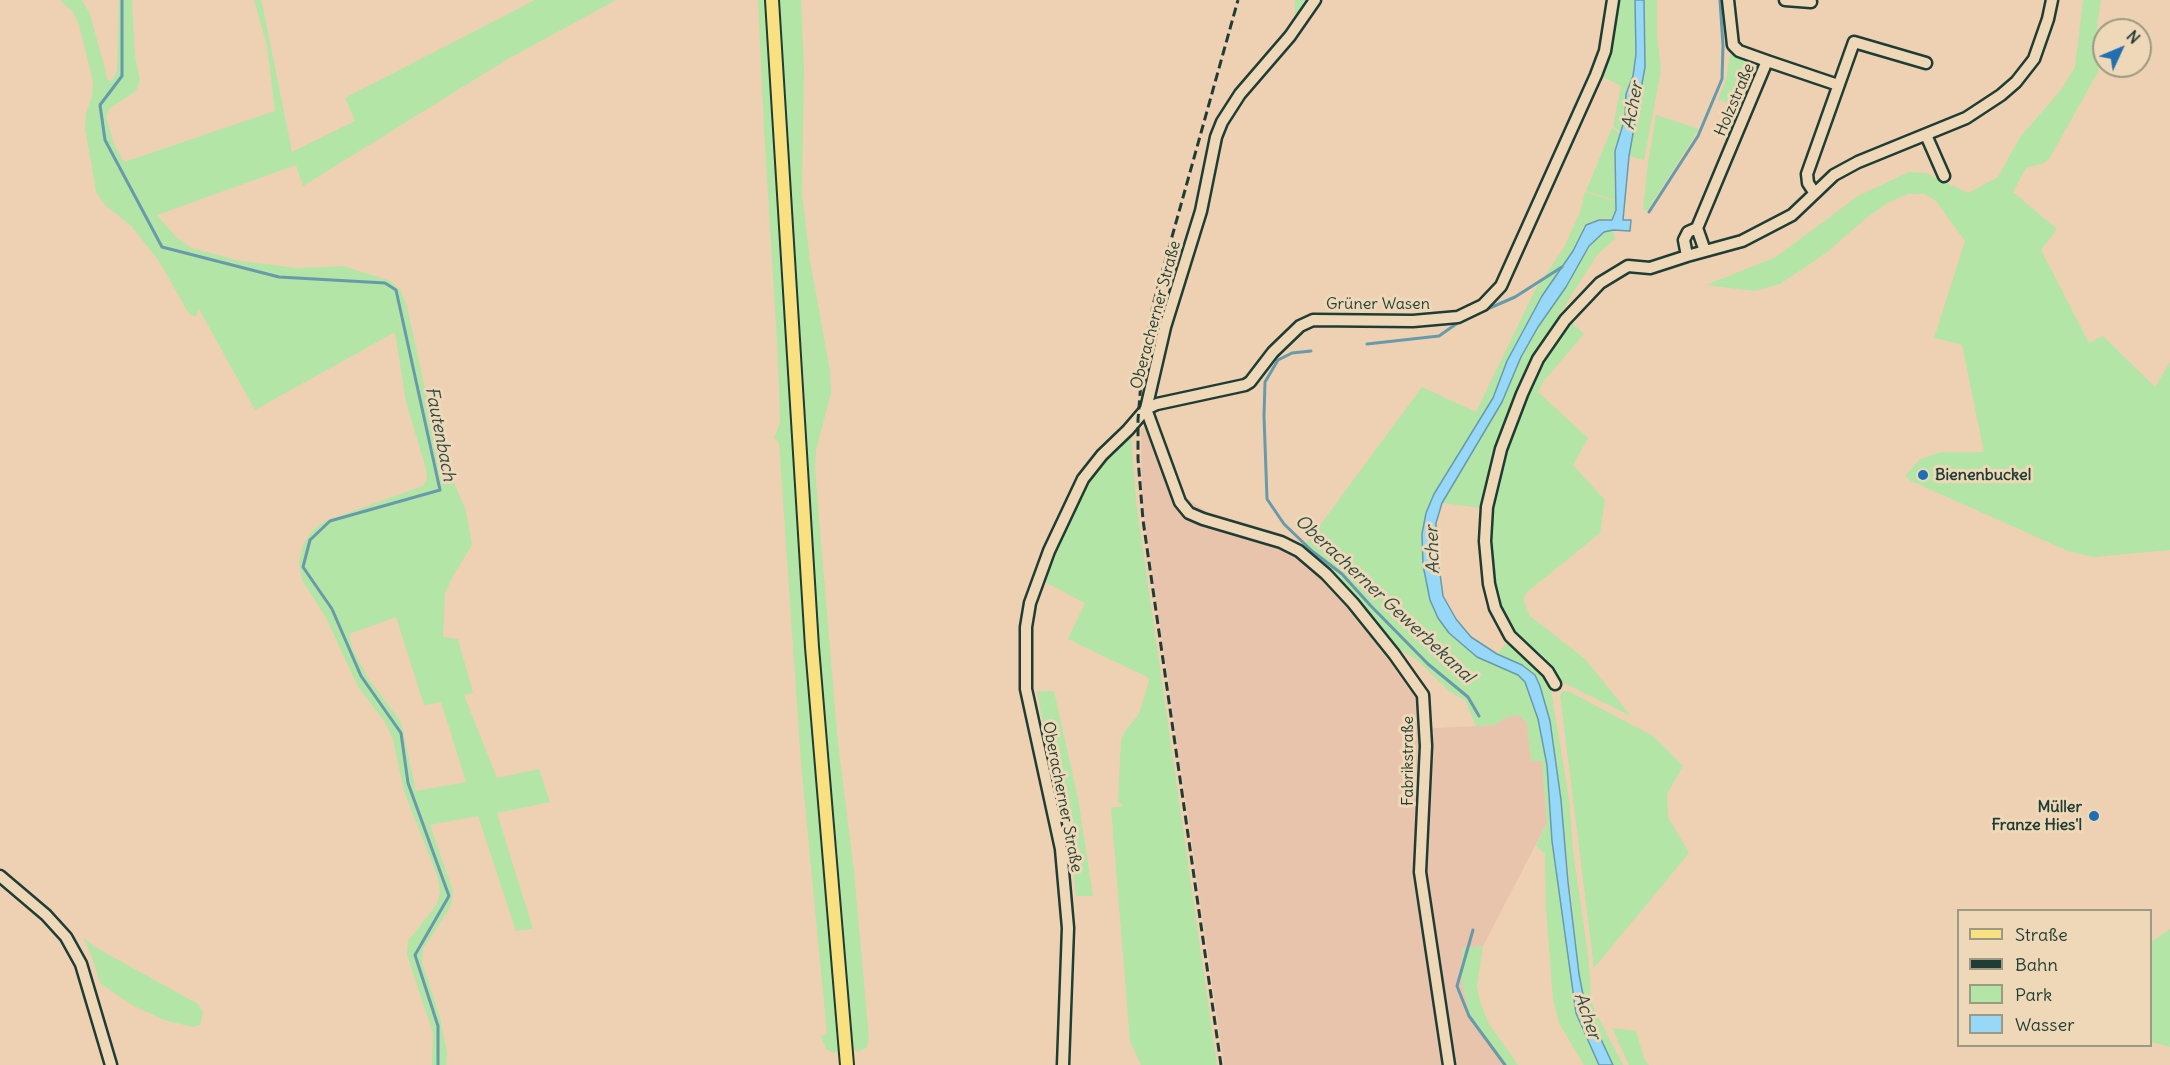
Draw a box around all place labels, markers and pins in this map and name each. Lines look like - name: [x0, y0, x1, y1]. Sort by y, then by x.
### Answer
- place label: Bienenbuckel: [1935, 465, 2031, 485]
- marker: Bienenbuckel: [1916, 468, 1930, 482]
- place label: Müller Franze Hies'l: [1991, 797, 2082, 835]
- marker: Müller Franze Hies'l: [2087, 809, 2101, 823]

